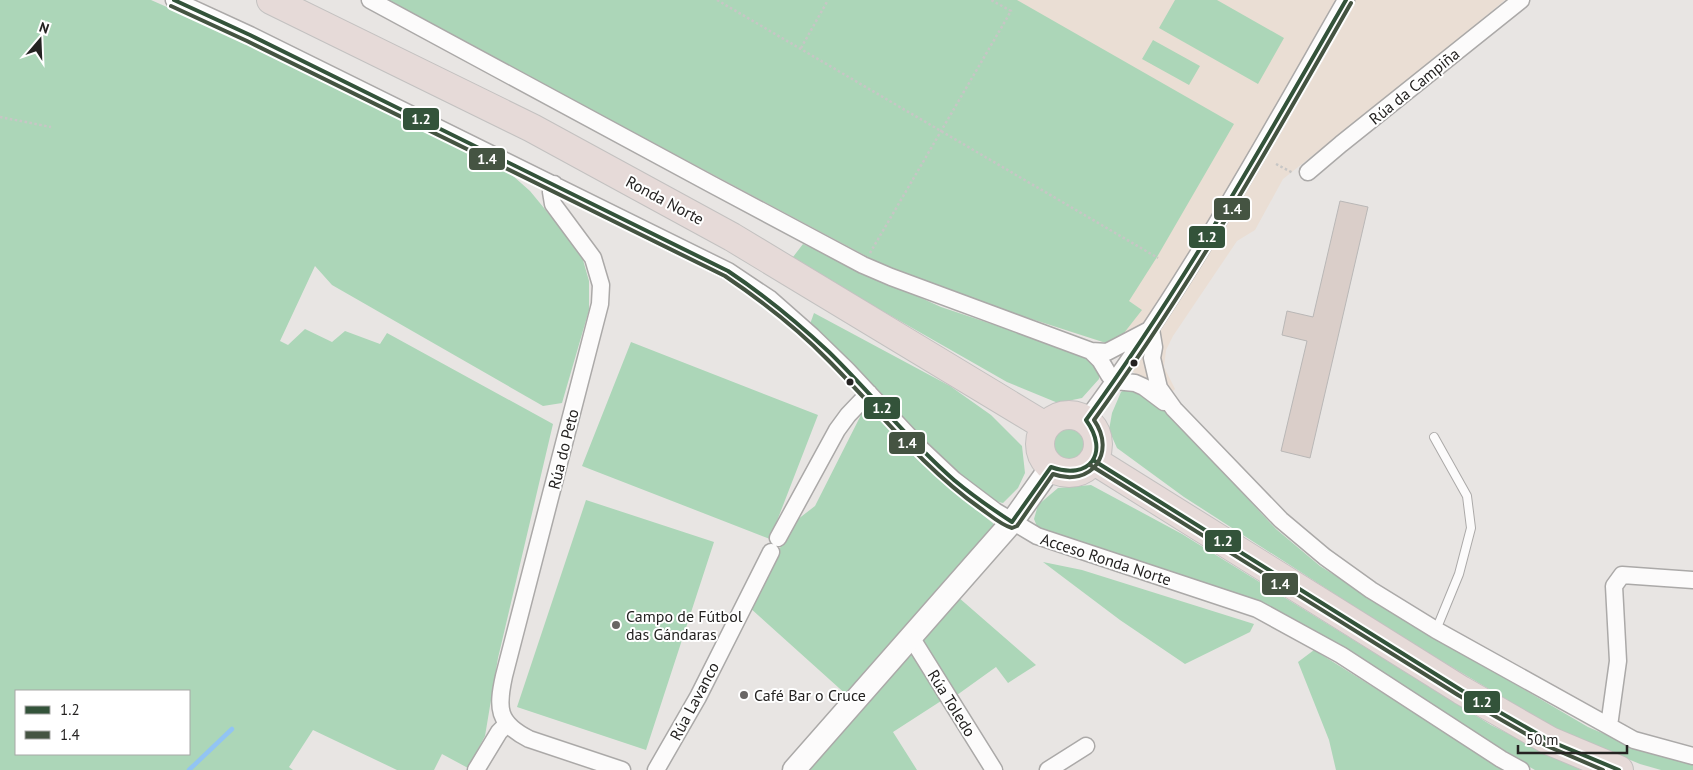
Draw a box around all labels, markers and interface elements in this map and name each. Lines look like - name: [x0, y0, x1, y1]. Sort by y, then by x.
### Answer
- north arrow: [15, 15, 65, 65]
- text: N: [37, 18, 52, 38]
- street label: Rúa da Campiña: [1365, 43, 1463, 129]
- line badge: 1.2: [402, 107, 440, 131]
- text: 1.2: [411, 110, 431, 128]
- line badge: 1.4: [468, 147, 506, 171]
- text: 1.4: [477, 150, 497, 168]
- street label: Ronda Norte: [623, 171, 707, 229]
- line badge: 1.4: [1213, 197, 1251, 221]
- text: 1.4: [1222, 200, 1242, 218]
- line badge: 1.2: [1188, 225, 1226, 249]
- text: 1.2: [1197, 228, 1217, 246]
- unlabelled marker: [1129, 358, 1139, 368]
- unlabelled marker: [845, 377, 855, 387]
- line badge: 1.2: [863, 396, 901, 420]
- text: 1.2: [872, 399, 892, 417]
- street label: Rúa do Peto: [543, 407, 583, 491]
- line badge: 1.4: [888, 431, 926, 455]
- text: 1.4: [897, 434, 917, 452]
- street label: Acceso Ronda Norte: [1038, 528, 1174, 590]
- line badge: 1.2: [1204, 529, 1242, 553]
- text: 1.2: [1213, 532, 1233, 550]
- line badge: 1.4: [1261, 572, 1299, 596]
- text: 1.4: [1270, 575, 1290, 593]
- place label: Campo de Fútbol das Gándaras: [626, 606, 743, 644]
- marker: Campo de Fútbol das Gándaras: [610, 619, 622, 631]
- street label: Rúa Lavanco: [665, 658, 723, 744]
- street label: Rúa Toledo: [924, 666, 980, 740]
- place label: Café Bar o Cruce: [754, 685, 866, 705]
- marker: Café Bar o Cruce: [738, 689, 750, 701]
- legend: [15, 690, 190, 755]
- line badge: 1.2: [1463, 690, 1501, 714]
- text: 1.2: [1472, 693, 1492, 711]
- text: 1.2: [60, 700, 80, 719]
- scale bar: [1518, 722, 1627, 754]
- text: 1.4: [60, 725, 80, 744]
- text: 50 m: [1526, 730, 1559, 749]

